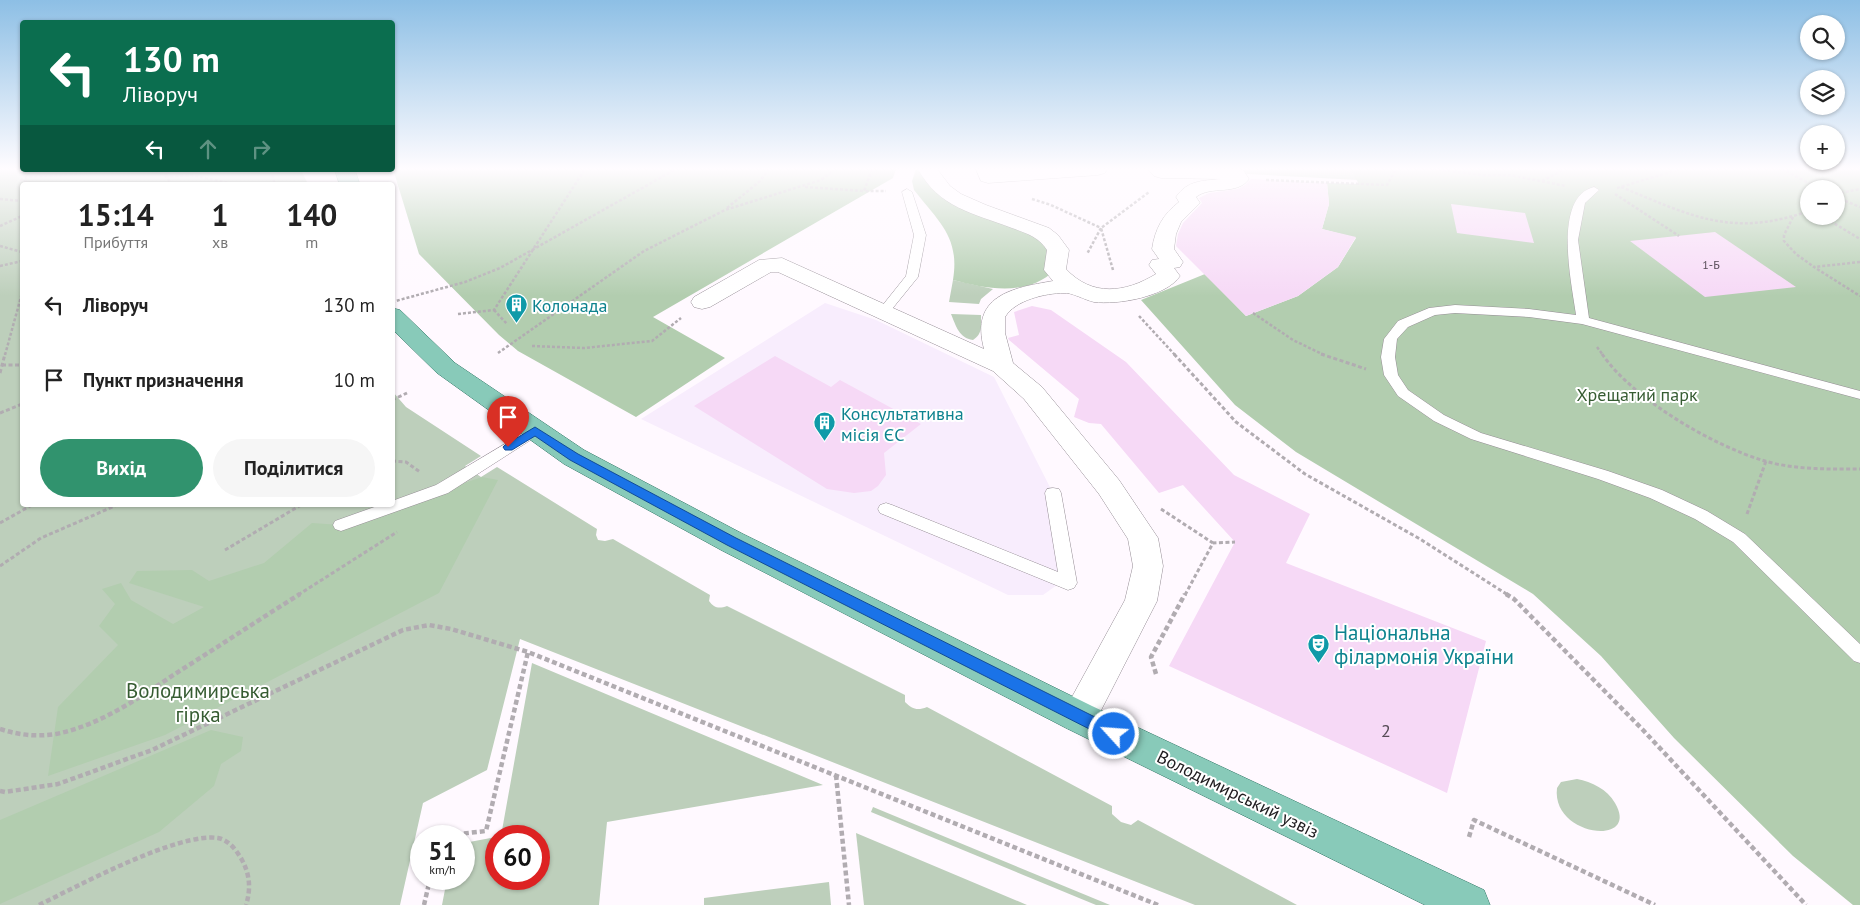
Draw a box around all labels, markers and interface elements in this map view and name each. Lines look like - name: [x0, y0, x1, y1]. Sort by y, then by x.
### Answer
- map controls: [1800, 15, 1845, 225]
- button: search: [1800, 15, 1845, 60]
- text: 130 m: [123, 36, 220, 82]
- icon: left: [40, 40, 105, 105]
- button: layers: [1800, 70, 1845, 115]
- text: Ліворуч: [123, 80, 198, 108]
- button: +: [1800, 125, 1845, 170]
- icon: left: [141, 135, 169, 163]
- icon: ahead: [194, 135, 222, 163]
- icon: right: [247, 135, 275, 163]
- button: −: [1800, 180, 1845, 225]
- text: 15:14: [78, 195, 154, 234]
- text: 1: [212, 195, 229, 234]
- text: 140: [286, 195, 337, 234]
- text: Прибуття: [83, 232, 148, 252]
- text: хв: [212, 232, 228, 252]
- text: m: [305, 232, 318, 252]
- house number: 1-Б: [1702, 257, 1720, 272]
- icon: left: [40, 291, 68, 319]
- text: Ліворуч: [83, 293, 148, 317]
- text: 130 m: [323, 293, 375, 317]
- building icon: Колонада: [504, 293, 528, 324]
- place label: Колонада: [532, 294, 607, 317]
- icon: arrive: [40, 366, 68, 394]
- text: Пункт призначення: [83, 368, 244, 392]
- text: 10 m: [334, 368, 375, 392]
- park label: Хрещатий парк: [1576, 383, 1698, 406]
- pin: [487, 396, 529, 447]
- place label: Консультативна місія ЄС: [841, 402, 964, 446]
- icon: arrive: [494, 403, 522, 431]
- building icon: Консультативна місія ЄС: [813, 411, 837, 442]
- button: Вихід: [40, 439, 203, 497]
- button: Поділитися: [213, 439, 375, 497]
- place label: Національна філармонія України: [1334, 619, 1514, 670]
- theatre icon: Національна філармонія України: [1306, 632, 1330, 663]
- park label: Володимирська гірка: [126, 677, 270, 728]
- position arrow: [1087, 707, 1139, 759]
- house number: 2: [1381, 719, 1391, 742]
- street label: Володимирський узвіз: [1153, 745, 1323, 843]
- speed limit sign: 60: [485, 825, 550, 890]
- text: 51: [428, 835, 457, 867]
- text: km/h: [429, 862, 456, 877]

